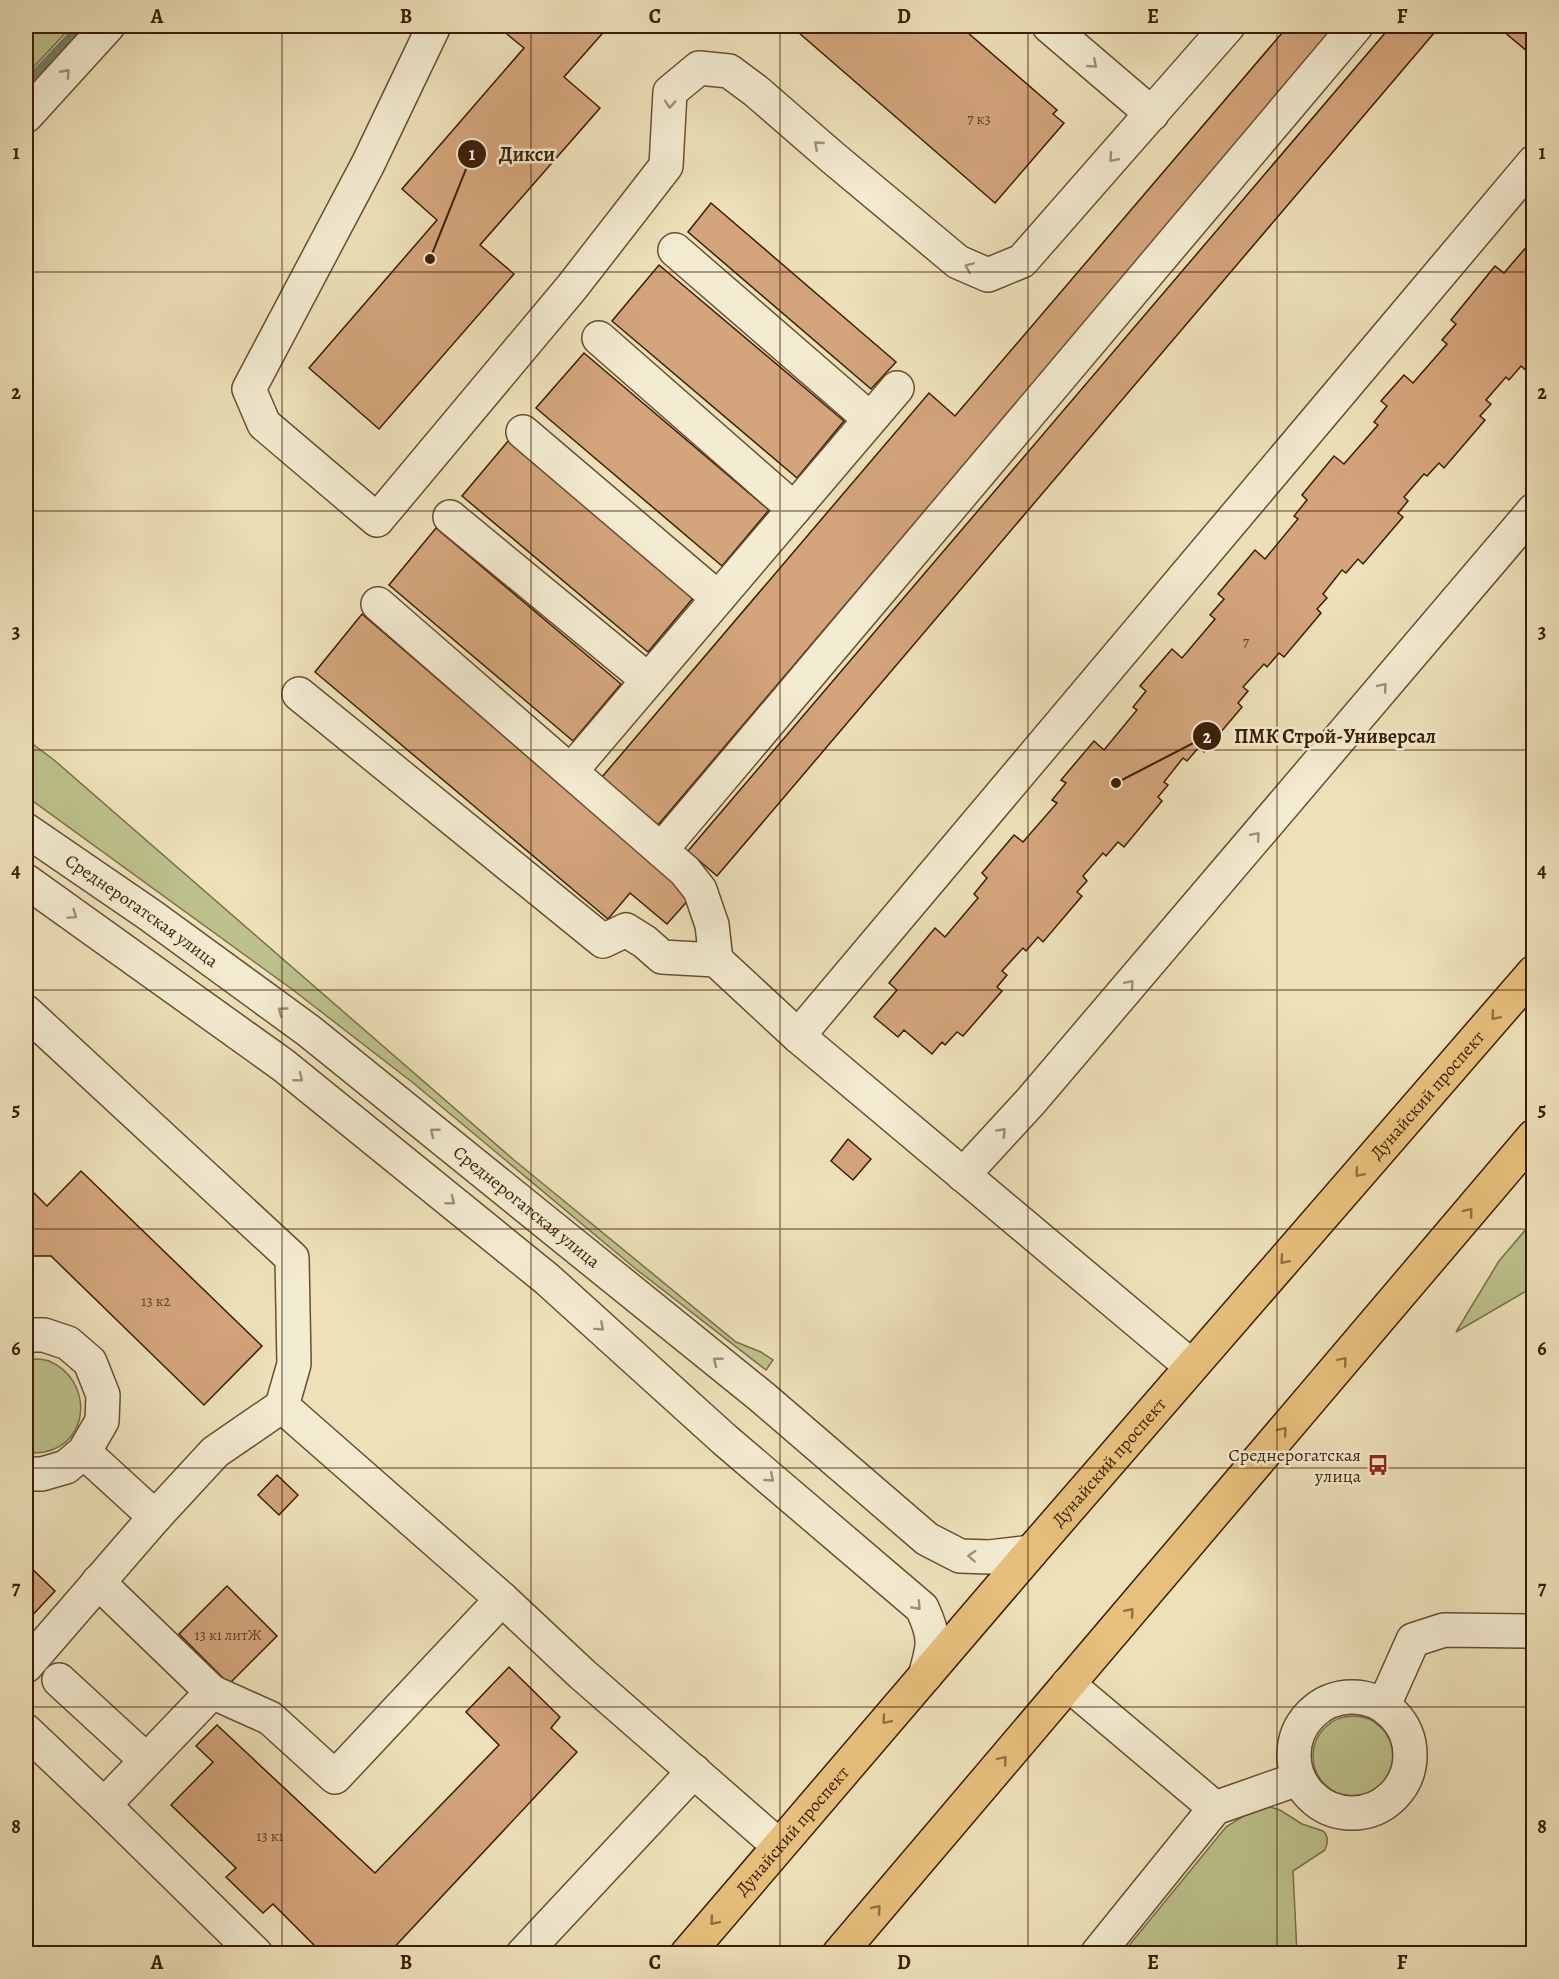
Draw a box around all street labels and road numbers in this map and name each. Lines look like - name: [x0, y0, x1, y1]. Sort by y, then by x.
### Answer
- street label: Среднерогатская улица: [60, 848, 224, 973]
- street label: Дунайский проспект: [1365, 1025, 1490, 1165]
- street label: Среднерогатская улица: [448, 1140, 606, 1274]
- street label: Дунайский проспект: [1046, 1393, 1171, 1532]
- street label: Дунайский проспект: [730, 1761, 855, 1901]

